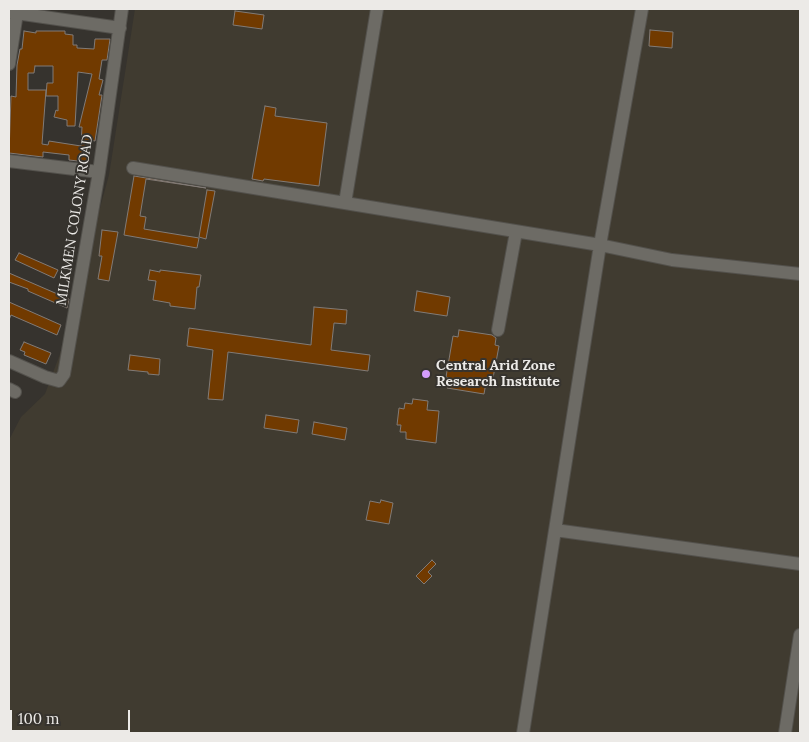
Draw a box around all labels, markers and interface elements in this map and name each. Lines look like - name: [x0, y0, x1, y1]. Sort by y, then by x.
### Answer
- street label: MILKMEN COLONY ROAD: [53, 133, 97, 307]
- place label: Central Arid Zone Research Institute: [436, 358, 560, 391]
- marker: Central Arid Zone Research Institute: [420, 368, 432, 380]
- scale bar: [12, 700, 132, 732]
- text: 100 m: [18, 709, 59, 728]

